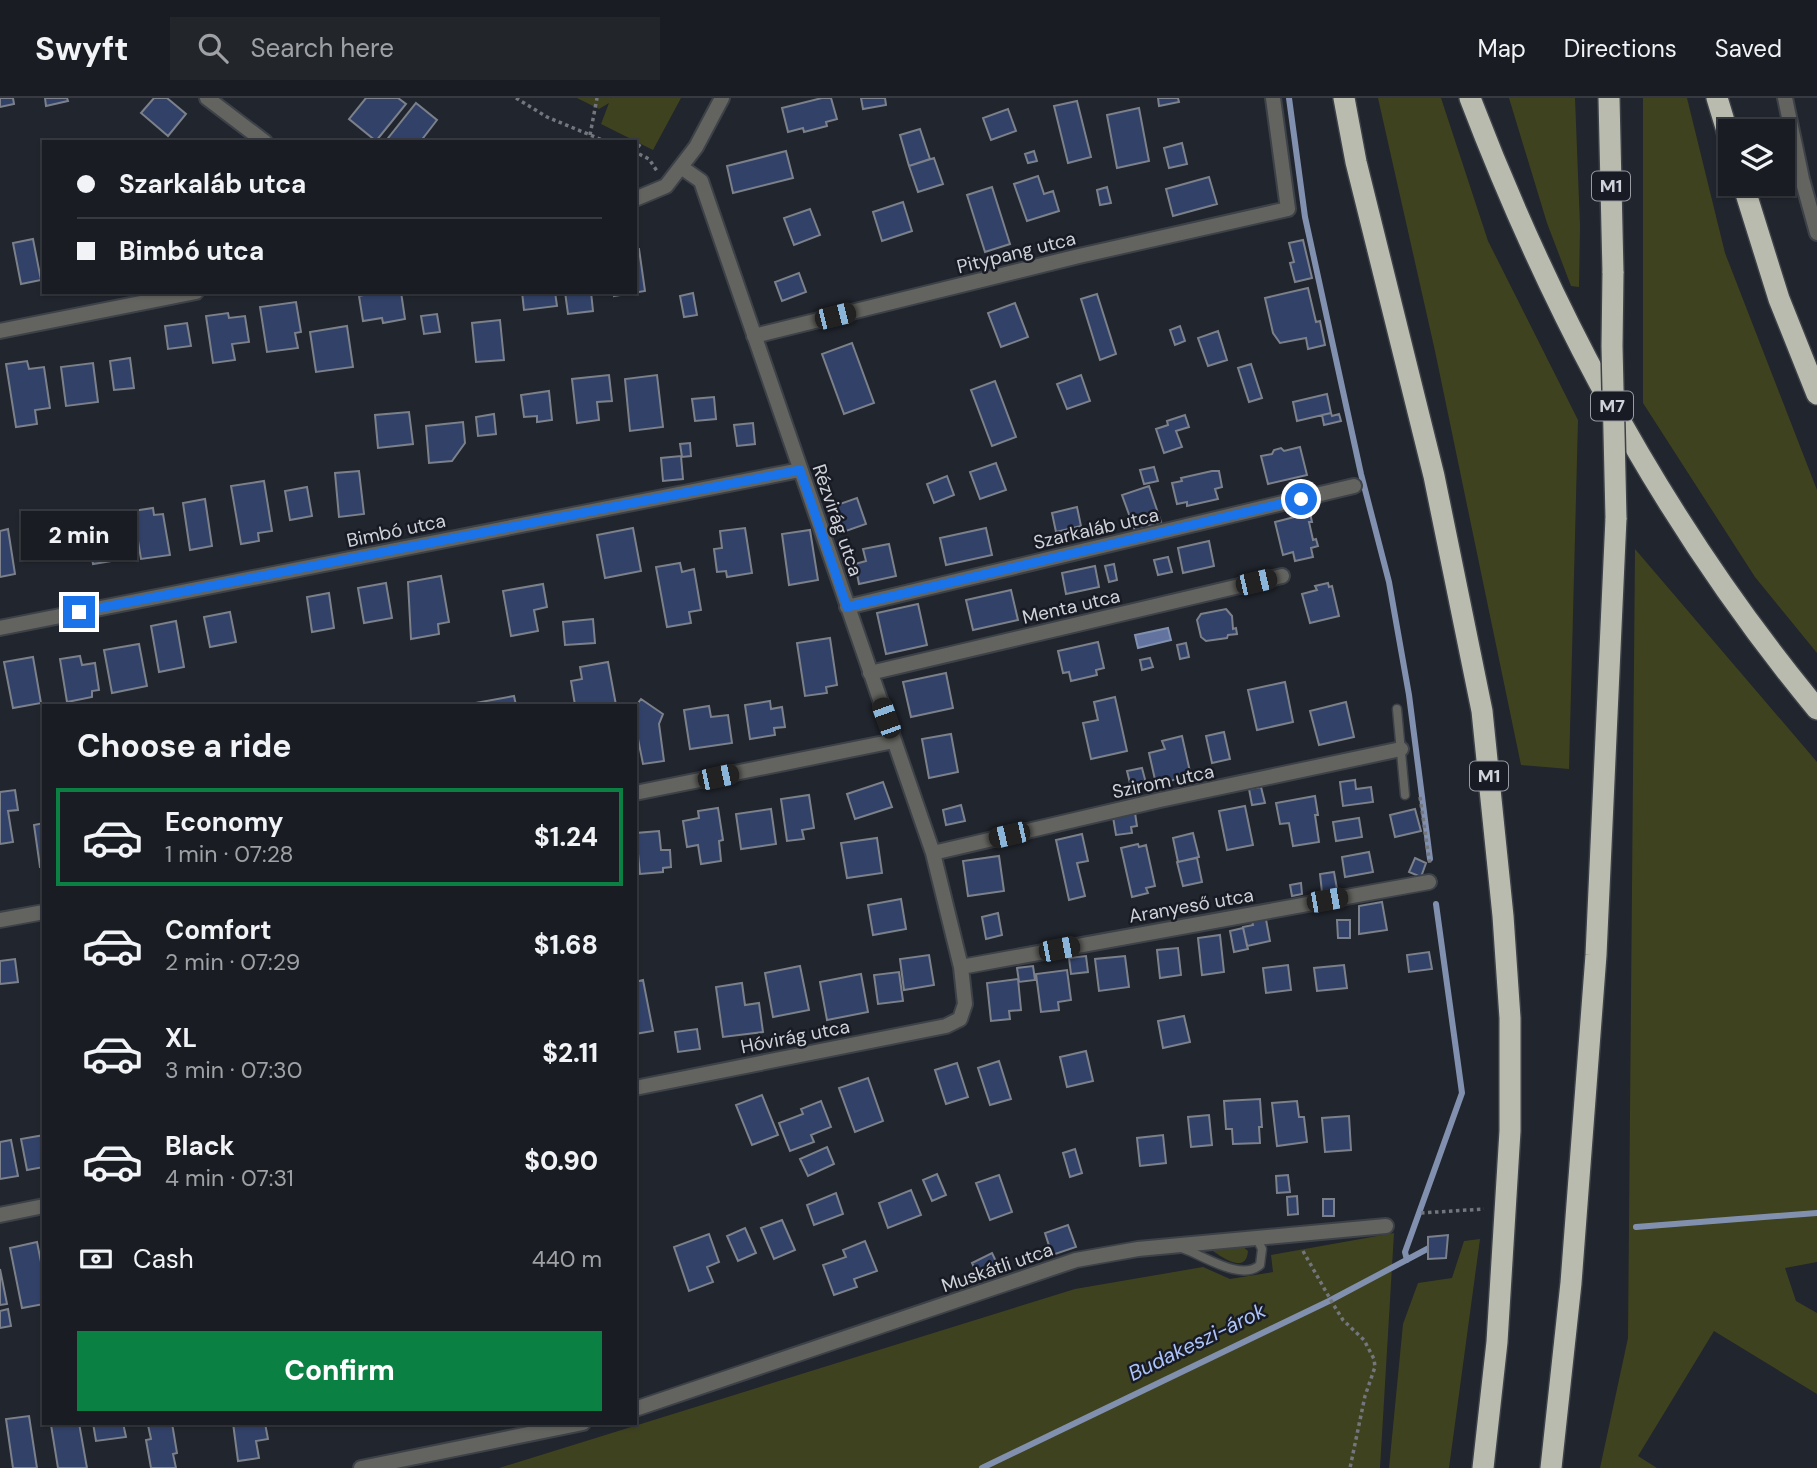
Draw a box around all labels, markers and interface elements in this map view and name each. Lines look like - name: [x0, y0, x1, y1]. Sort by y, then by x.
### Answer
- search box: [170, 17, 660, 80]
- text: Swyft: [35, 27, 128, 70]
- icon: search: [194, 29, 232, 67]
- text: Search here: [250, 31, 394, 65]
- text: Map: [1478, 33, 1526, 64]
- text: Directions: [1564, 33, 1677, 64]
- text: Saved: [1715, 33, 1782, 64]
- map controls: [1718, 119, 1795, 196]
- button: layers: [1718, 119, 1795, 196]
- text: Szarkaláb utca: [119, 167, 306, 201]
- road number: M1: [1592, 172, 1630, 200]
- street label: Pitypang utca: [954, 226, 1078, 279]
- text: Bimbó utca: [119, 234, 264, 268]
- car: [813, 301, 858, 331]
- road number: M7: [1591, 392, 1633, 420]
- street label: Rézvirág utca: [807, 461, 868, 580]
- route start: [1285, 483, 1317, 515]
- street label: Szarkaláb utca: [1031, 502, 1161, 555]
- street label: Bimbó utca: [344, 508, 448, 553]
- callout: 2 min: [21, 510, 137, 560]
- text: 2 min: [48, 520, 110, 550]
- car: [1234, 567, 1279, 597]
- street label: Menta utca: [1020, 583, 1123, 630]
- route end: [63, 596, 95, 628]
- car: [869, 695, 904, 741]
- text: Choose a ride: [77, 725, 292, 767]
- street label: Szirom utca: [1110, 759, 1216, 804]
- car: [696, 762, 741, 792]
- road number: M1: [1470, 762, 1508, 790]
- text: Economy: [165, 805, 283, 839]
- icon: car: [81, 806, 144, 869]
- text: $1.24: [534, 820, 598, 854]
- car: [987, 820, 1032, 850]
- text: 1 min · 07:28: [165, 839, 293, 869]
- street label: Aranyeső utca: [1127, 882, 1255, 929]
- car: [1305, 886, 1350, 914]
- text: Comfort: [165, 913, 271, 947]
- icon: car: [81, 914, 144, 977]
- text: $1.68: [534, 928, 598, 962]
- car: [1037, 935, 1082, 963]
- text: 2 min · 07:29: [165, 947, 300, 977]
- street label: Hóvirág utca: [738, 1014, 852, 1059]
- text: XL: [165, 1021, 197, 1055]
- icon: car: [81, 1022, 144, 1085]
- text: $2.11: [542, 1036, 598, 1070]
- text: 3 min · 07:30: [165, 1055, 302, 1085]
- text: Black: [165, 1129, 235, 1163]
- icon: car: [81, 1130, 144, 1193]
- text: $0.90: [524, 1144, 598, 1178]
- text: 4 min · 07:31: [165, 1163, 294, 1193]
- street label: Muskátli utca: [938, 1237, 1056, 1298]
- icon: cash: [77, 1240, 115, 1278]
- text: Cash: [133, 1242, 194, 1276]
- text: 440 m: [532, 1244, 602, 1274]
- water label: Budakeszi-árok: [1123, 1296, 1271, 1387]
- button: Confirm: [77, 1331, 602, 1411]

